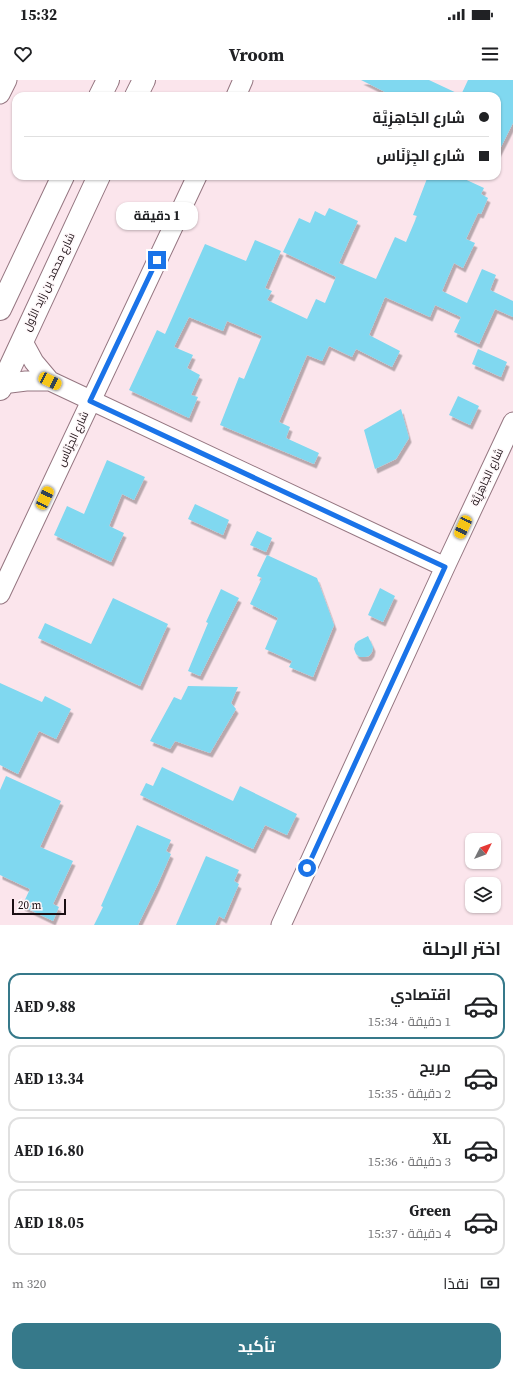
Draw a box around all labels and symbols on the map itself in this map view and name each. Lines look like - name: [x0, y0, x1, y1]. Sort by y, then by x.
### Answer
- callout: 1 دقيقة: [116, 202, 198, 230]
- street label: شارع محمد بن زايد الأول: [20, 230, 78, 334]
- route end: [148, 251, 166, 269]
- car: [37, 370, 63, 392]
- street label: شارع الجِرْنَاس: [54, 409, 92, 469]
- street label: شارع الجَاهِزِيَّة: [467, 446, 507, 508]
- car: [34, 485, 56, 511]
- car: [452, 514, 474, 540]
- north arrow: [465, 833, 501, 869]
- route start: [298, 859, 316, 877]
- scale bar: [12, 897, 66, 916]

